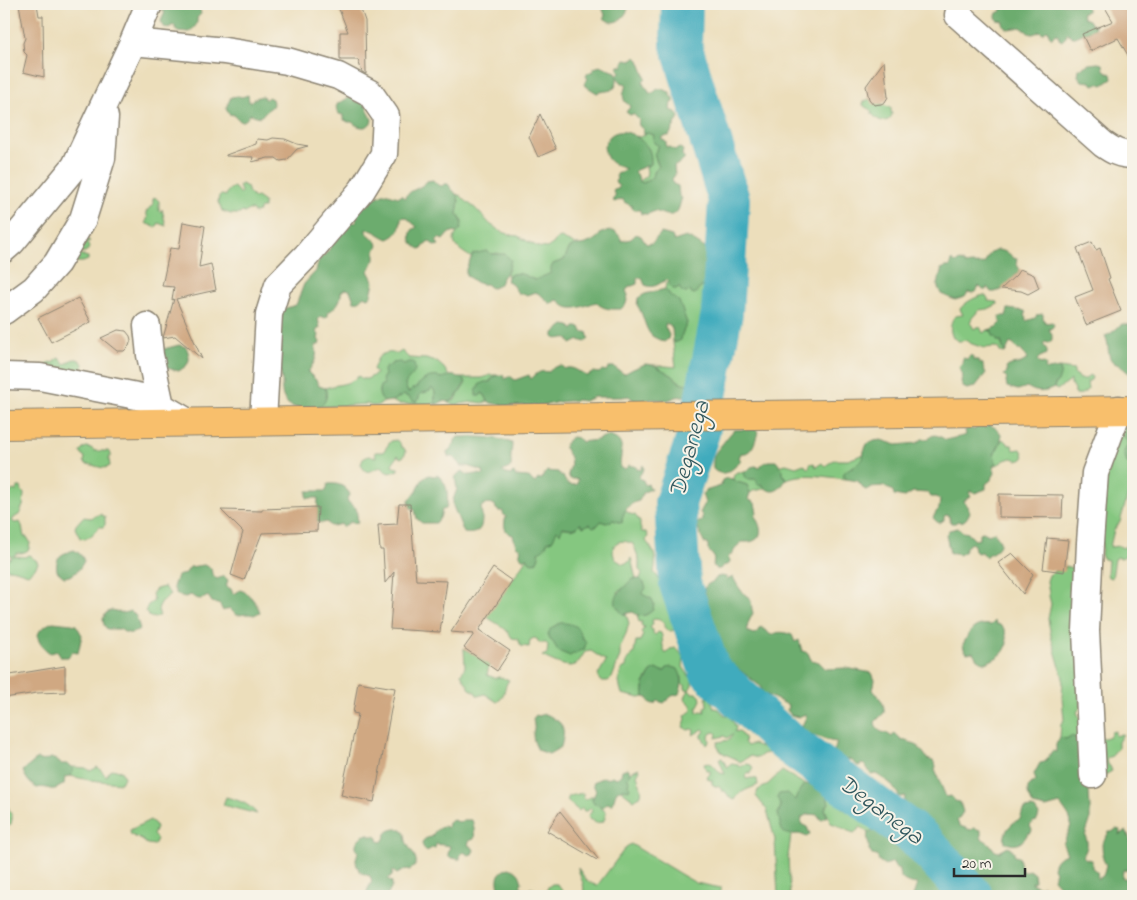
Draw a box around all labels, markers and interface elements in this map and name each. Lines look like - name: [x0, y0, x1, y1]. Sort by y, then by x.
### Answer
- water label: Deganega: [661, 396, 721, 501]
- water label: Deganega: [830, 767, 931, 855]
- scale bar: [954, 845, 1026, 877]
- text: 20 m: [962, 853, 992, 875]

